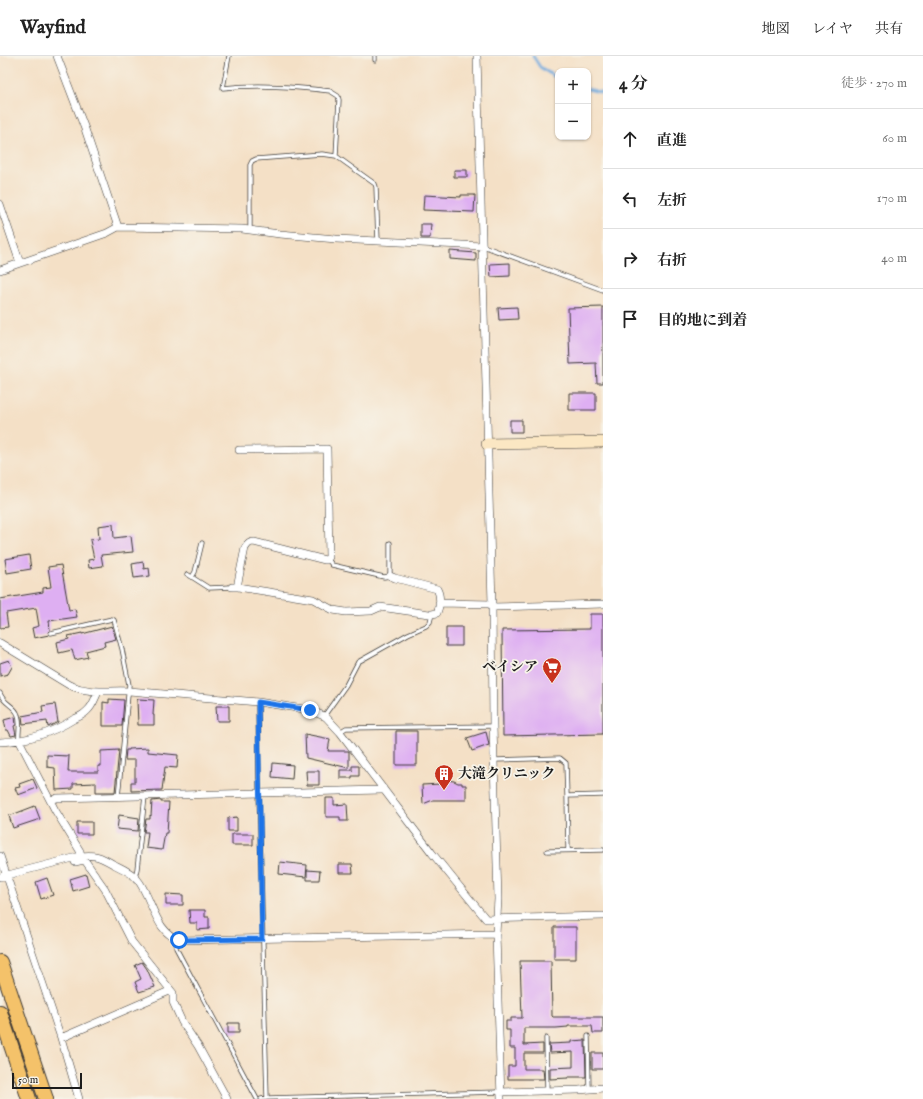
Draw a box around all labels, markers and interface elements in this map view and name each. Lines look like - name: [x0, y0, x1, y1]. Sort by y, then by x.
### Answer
- text: Wayfind: [20, 16, 86, 40]
- text: 地図: [762, 20, 790, 38]
- text: レイヤ: [812, 20, 853, 38]
- text: 共有: [875, 20, 903, 38]
- map controls: [555, 68, 591, 140]
- button: +: [555, 68, 591, 104]
- text: 4 分: [619, 74, 648, 95]
- text: 徒歩 · 270 m: [841, 75, 907, 92]
- button: −: [555, 104, 591, 140]
- icon: ahead: [619, 128, 641, 150]
- text: 60 m: [882, 130, 907, 147]
- text: 直進: [657, 131, 687, 150]
- icon: left: [619, 188, 641, 210]
- text: 170 m: [877, 190, 907, 207]
- text: 左折: [657, 191, 687, 210]
- icon: right: [619, 248, 641, 270]
- text: 40 m: [881, 250, 907, 267]
- text: 右折: [657, 251, 687, 270]
- icon: arrive: [619, 308, 641, 330]
- text: 目的地に到着: [657, 311, 747, 330]
- supermarket icon: ベイシア: [541, 656, 563, 684]
- place label: ベイシア: [482, 658, 538, 676]
- route end: [301, 701, 319, 719]
- building icon: 大滝クリニック: [433, 763, 455, 791]
- place label: 大滝クリニック: [458, 765, 555, 783]
- route start: [170, 931, 188, 949]
- scale bar: [12, 1071, 82, 1090]
- text: 50 m: [18, 1073, 38, 1087]

